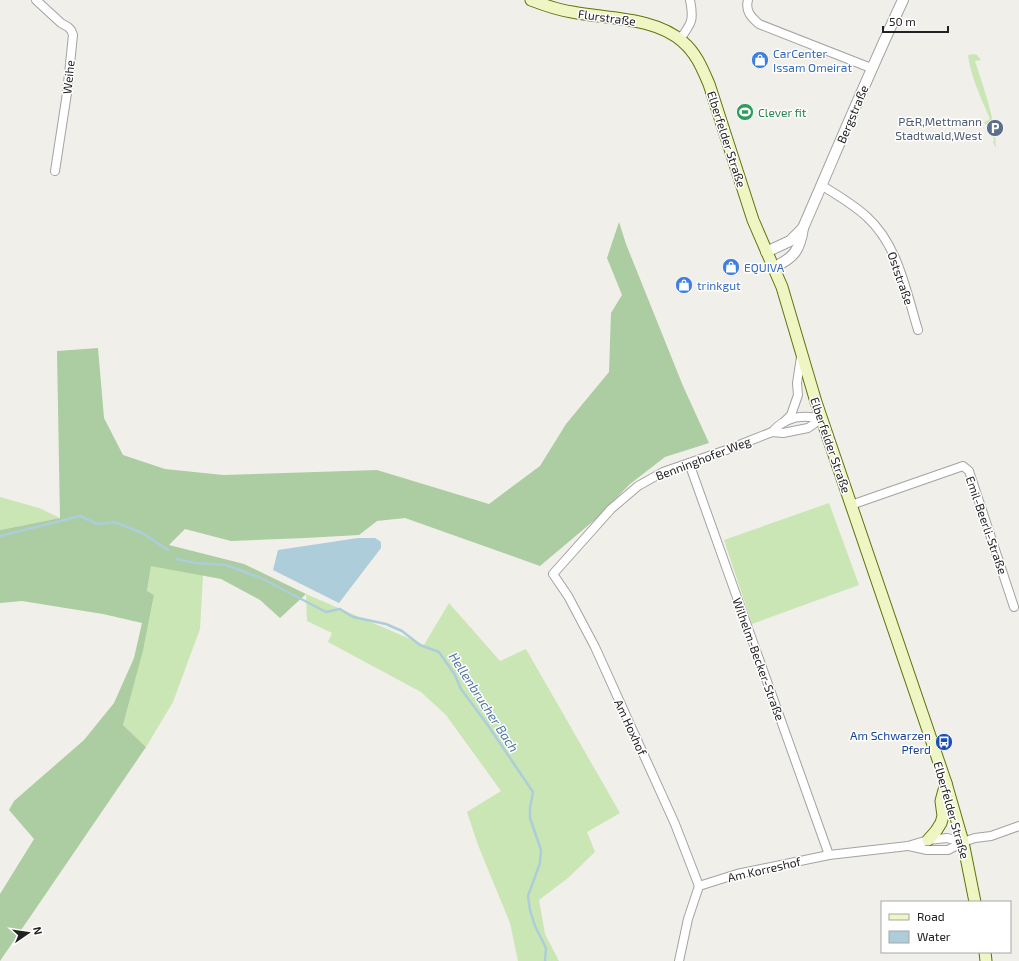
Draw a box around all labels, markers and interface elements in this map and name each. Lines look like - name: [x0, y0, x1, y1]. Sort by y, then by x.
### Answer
- street label: Flurstraße: [577, 6, 637, 28]
- scale bar: [883, 8, 948, 34]
- text: 50 m: [889, 14, 916, 28]
- place label: CarCenter Issam Omeirat: [773, 46, 852, 74]
- shop icon: CarCenter Issam Omeirat: [750, 50, 770, 70]
- street label: Weihe: [59, 59, 77, 95]
- street label: Bergstraße: [833, 83, 871, 145]
- street label: Elberfelder Straße: [705, 89, 749, 189]
- sports icon: Clever fit: [735, 102, 755, 122]
- place label: Clever fit: [758, 105, 807, 119]
- place label: P&R,Mettmann Stadtwald,West: [895, 114, 982, 142]
- parking icon: P&R,Mettmann Stadtwald,West: [985, 118, 1005, 138]
- street label: Oststraße: [885, 250, 917, 306]
- shop icon: EQUIVA: [721, 257, 741, 277]
- place label: EQUIVA: [744, 260, 785, 275]
- shop icon: trinkgut: [674, 275, 694, 295]
- place label: trinkgut: [697, 278, 741, 292]
- street label: Elberfelder Straße: [808, 395, 854, 495]
- street label: Benninghofer Weg: [654, 433, 753, 483]
- street label: Emil-Beerli-Straße: [964, 474, 1010, 576]
- street label: Wilhelm-Becker-Straße: [730, 596, 788, 722]
- water label: Hellenbrucher Bach: [446, 649, 522, 755]
- street label: Am Hoxhof: [612, 697, 650, 758]
- place label: Am Schwarzen Pferd: [850, 728, 931, 756]
- bus stop icon: Am Schwarzen Pferd: [934, 732, 954, 752]
- street label: Elberfelder Straße: [931, 760, 973, 860]
- street label: Am Korreshof: [726, 854, 802, 884]
- legend: [881, 901, 1011, 953]
- text: Road: [917, 909, 945, 923]
- north arrow: [8, 913, 48, 953]
- text: N: [31, 925, 45, 936]
- text: Water: [917, 929, 951, 943]

